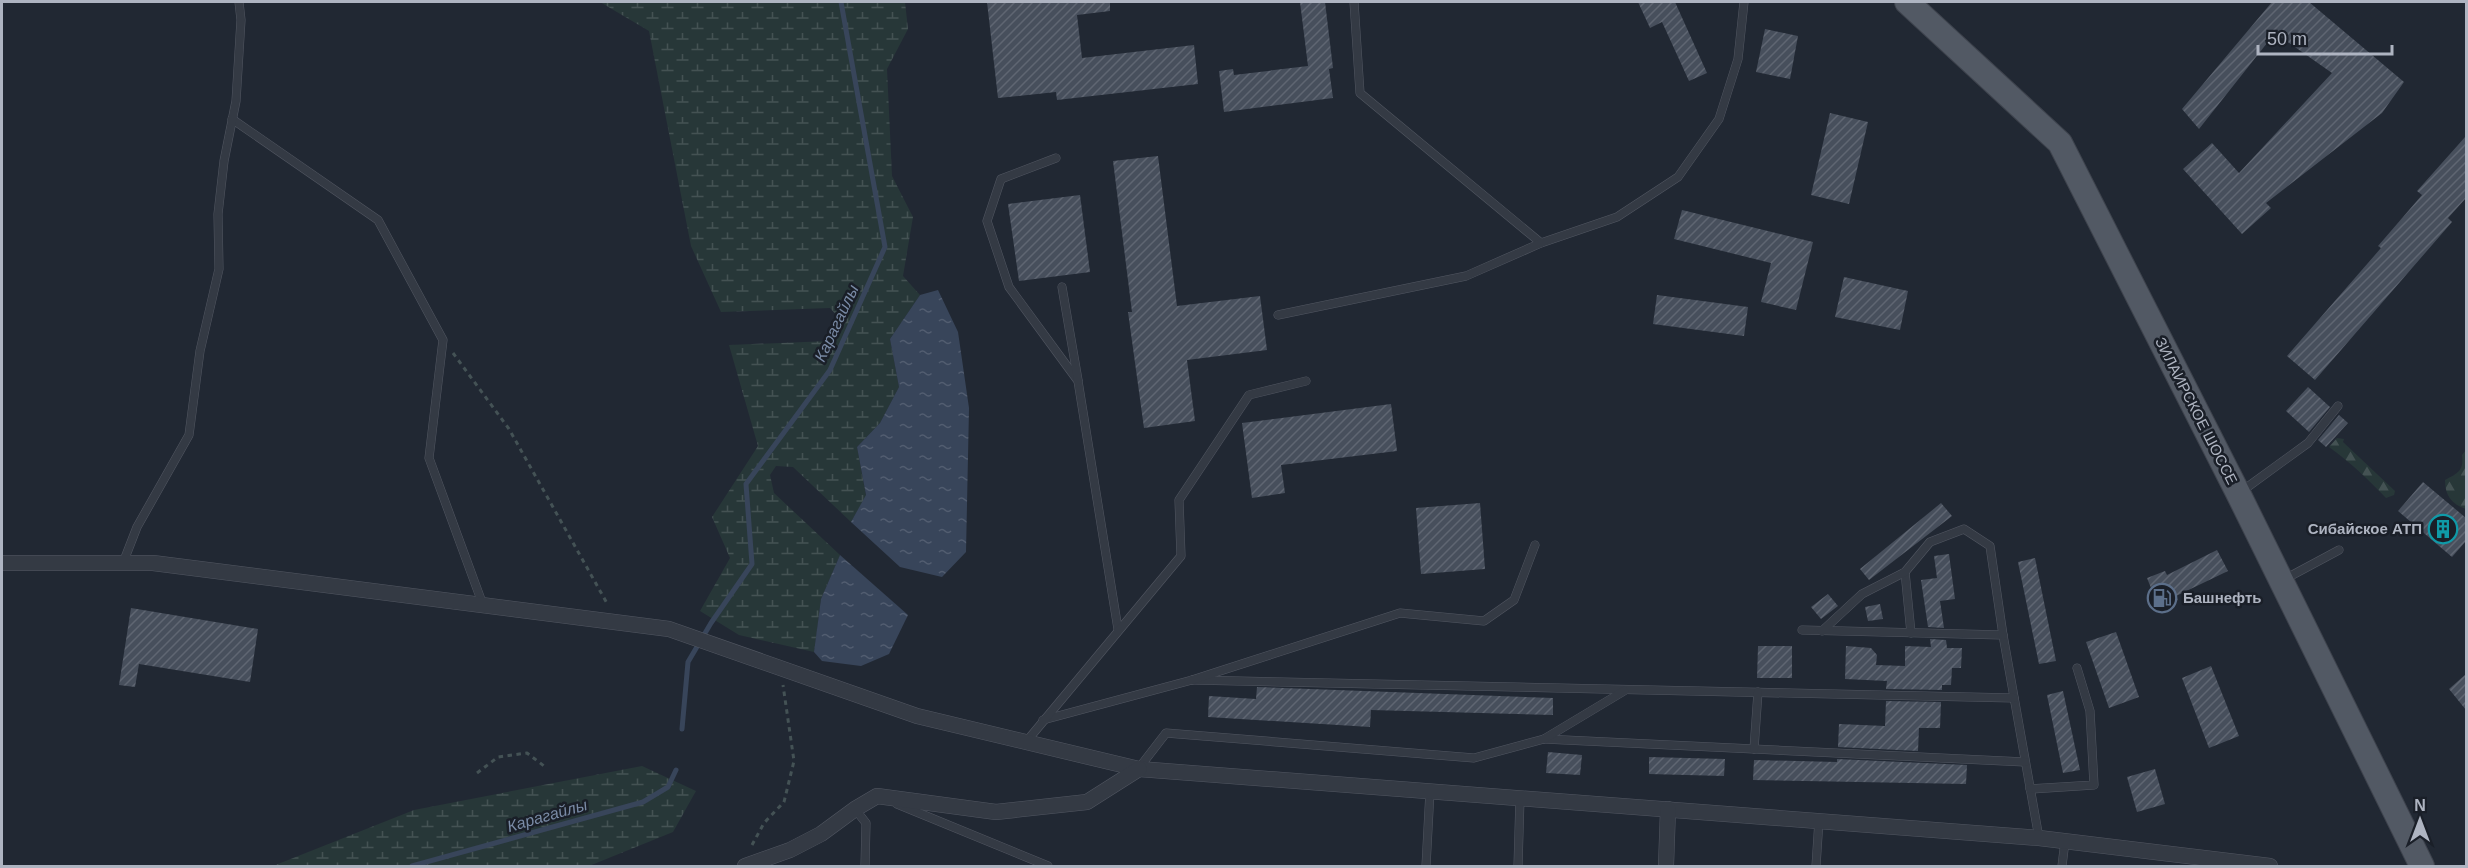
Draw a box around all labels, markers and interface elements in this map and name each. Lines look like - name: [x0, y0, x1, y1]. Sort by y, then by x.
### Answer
- scale bar: [2258, 18, 2392, 56]
- text: 50 m: [2267, 29, 2307, 49]
- water label: Карагайлы: [811, 282, 862, 364]
- street label: ЗИЛАИРСКОЕ ШОССЕ: [2152, 334, 2241, 487]
- building icon: Сибайское АТП: [2427, 513, 2459, 545]
- place label: Сибайское АТП: [2308, 520, 2422, 537]
- fuel station icon: Башнефть: [2146, 582, 2178, 614]
- place label: Башнефть: [2183, 589, 2262, 606]
- north arrow: [2390, 790, 2450, 850]
- water label: Карагайлы: [505, 796, 589, 835]
- text: N: [2414, 797, 2426, 814]

